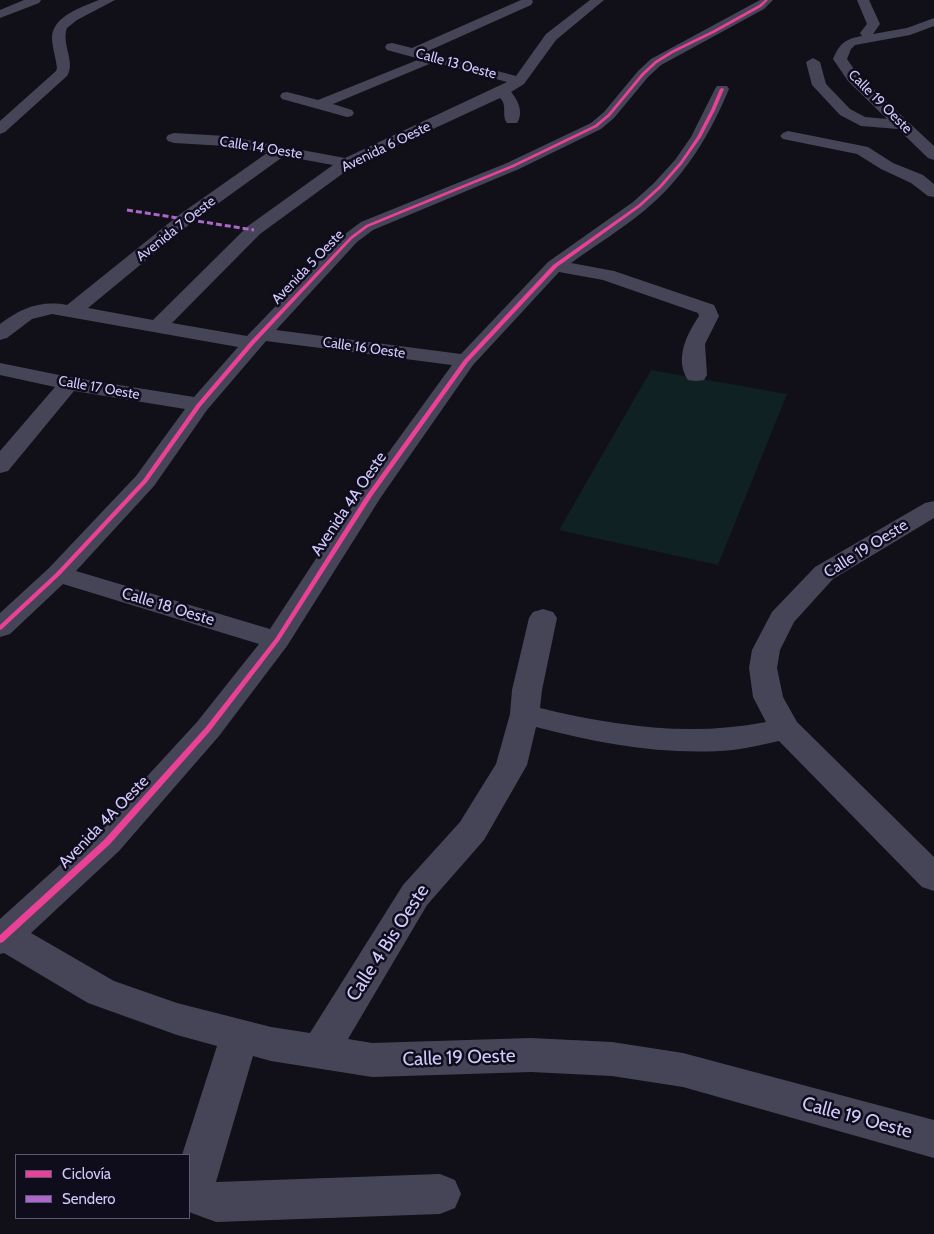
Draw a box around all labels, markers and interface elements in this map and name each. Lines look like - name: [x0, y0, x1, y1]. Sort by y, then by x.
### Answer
- street label: Calle 13 Oeste: [414, 45, 498, 83]
- street label: Calle 19 Oeste: [845, 67, 915, 137]
- street label: Avenida 6 Oeste: [339, 118, 433, 176]
- street label: Calle 14 Oeste: [218, 133, 304, 163]
- street label: Avenida 7 Oeste: [133, 193, 219, 265]
- street label: Avenida 5 Oeste: [268, 226, 348, 308]
- street label: Calle 16 Oeste: [322, 334, 406, 362]
- street label: Calle 17 Oeste: [57, 373, 141, 403]
- street label: Avenida 4A Oeste: [307, 448, 391, 560]
- street label: Calle 19 Oeste: [821, 516, 911, 582]
- street label: Calle 18 Oeste: [119, 584, 217, 630]
- street label: Avenida 4A Oeste: [55, 772, 153, 872]
- street label: Calle 4 Bis Oeste: [342, 880, 434, 1006]
- street label: Calle 19 Oeste: [402, 1045, 516, 1071]
- street label: Calle 19 Oeste: [799, 1092, 915, 1144]
- legend: [15, 1154, 190, 1219]
- text: Ciclovía: [62, 1165, 111, 1183]
- text: Sendero: [62, 1190, 116, 1208]

